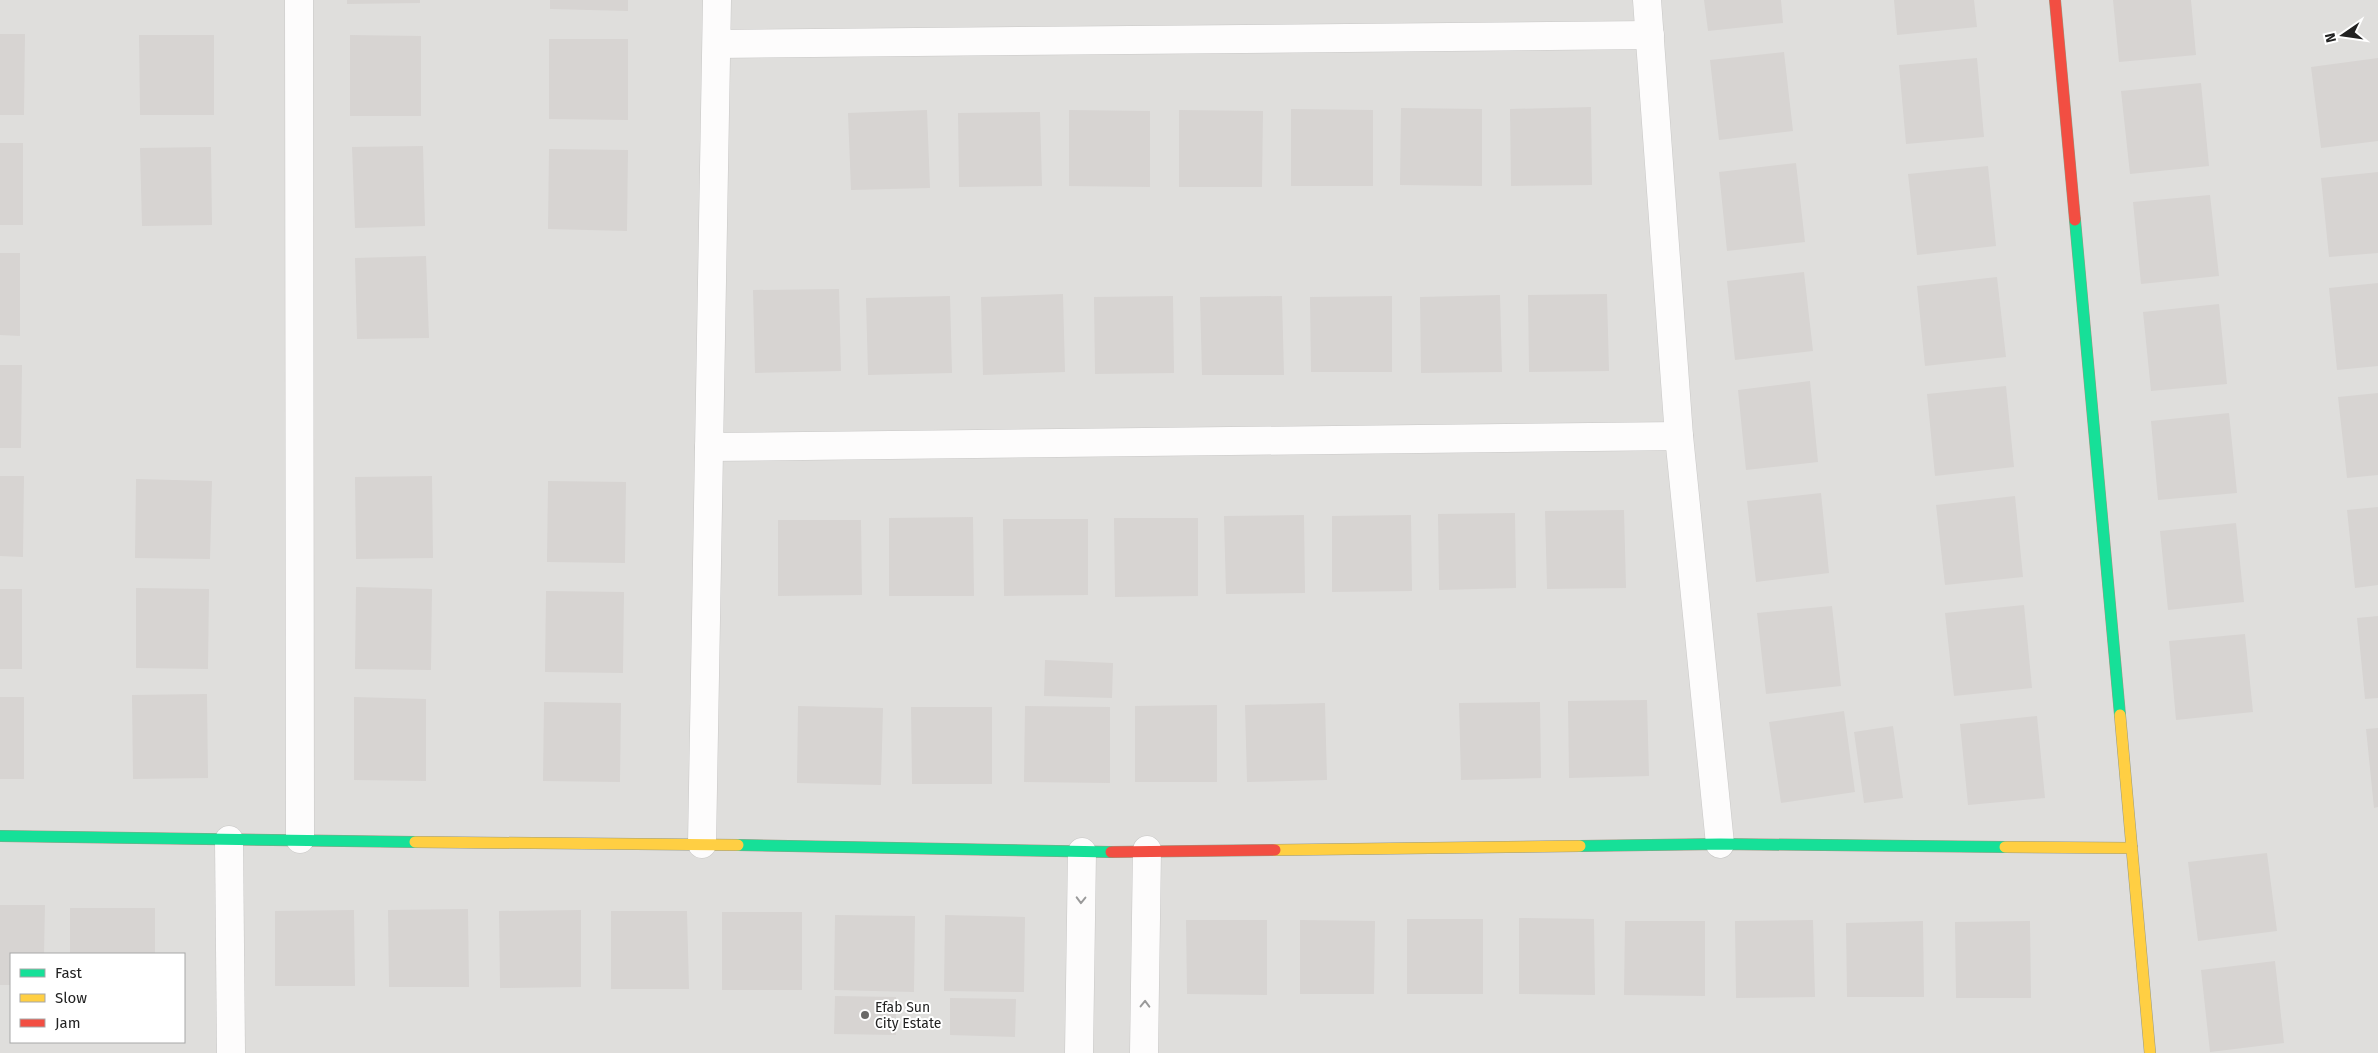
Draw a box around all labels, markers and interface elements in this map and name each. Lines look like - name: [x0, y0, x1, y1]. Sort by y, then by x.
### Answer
- north arrow: [2318, 10, 2368, 60]
- text: N: [2321, 31, 2340, 44]
- one-way arrow: [1076, 897, 1087, 905]
- legend: [10, 953, 185, 1043]
- text: Fast: [55, 964, 82, 982]
- text: Slow: [55, 989, 87, 1007]
- place label: Efab Sun City Estate: [875, 999, 941, 1032]
- one-way arrow: [1139, 1000, 1150, 1008]
- marker: Efab Sun City Estate: [859, 1009, 871, 1021]
- text: Jam: [55, 1014, 81, 1032]

